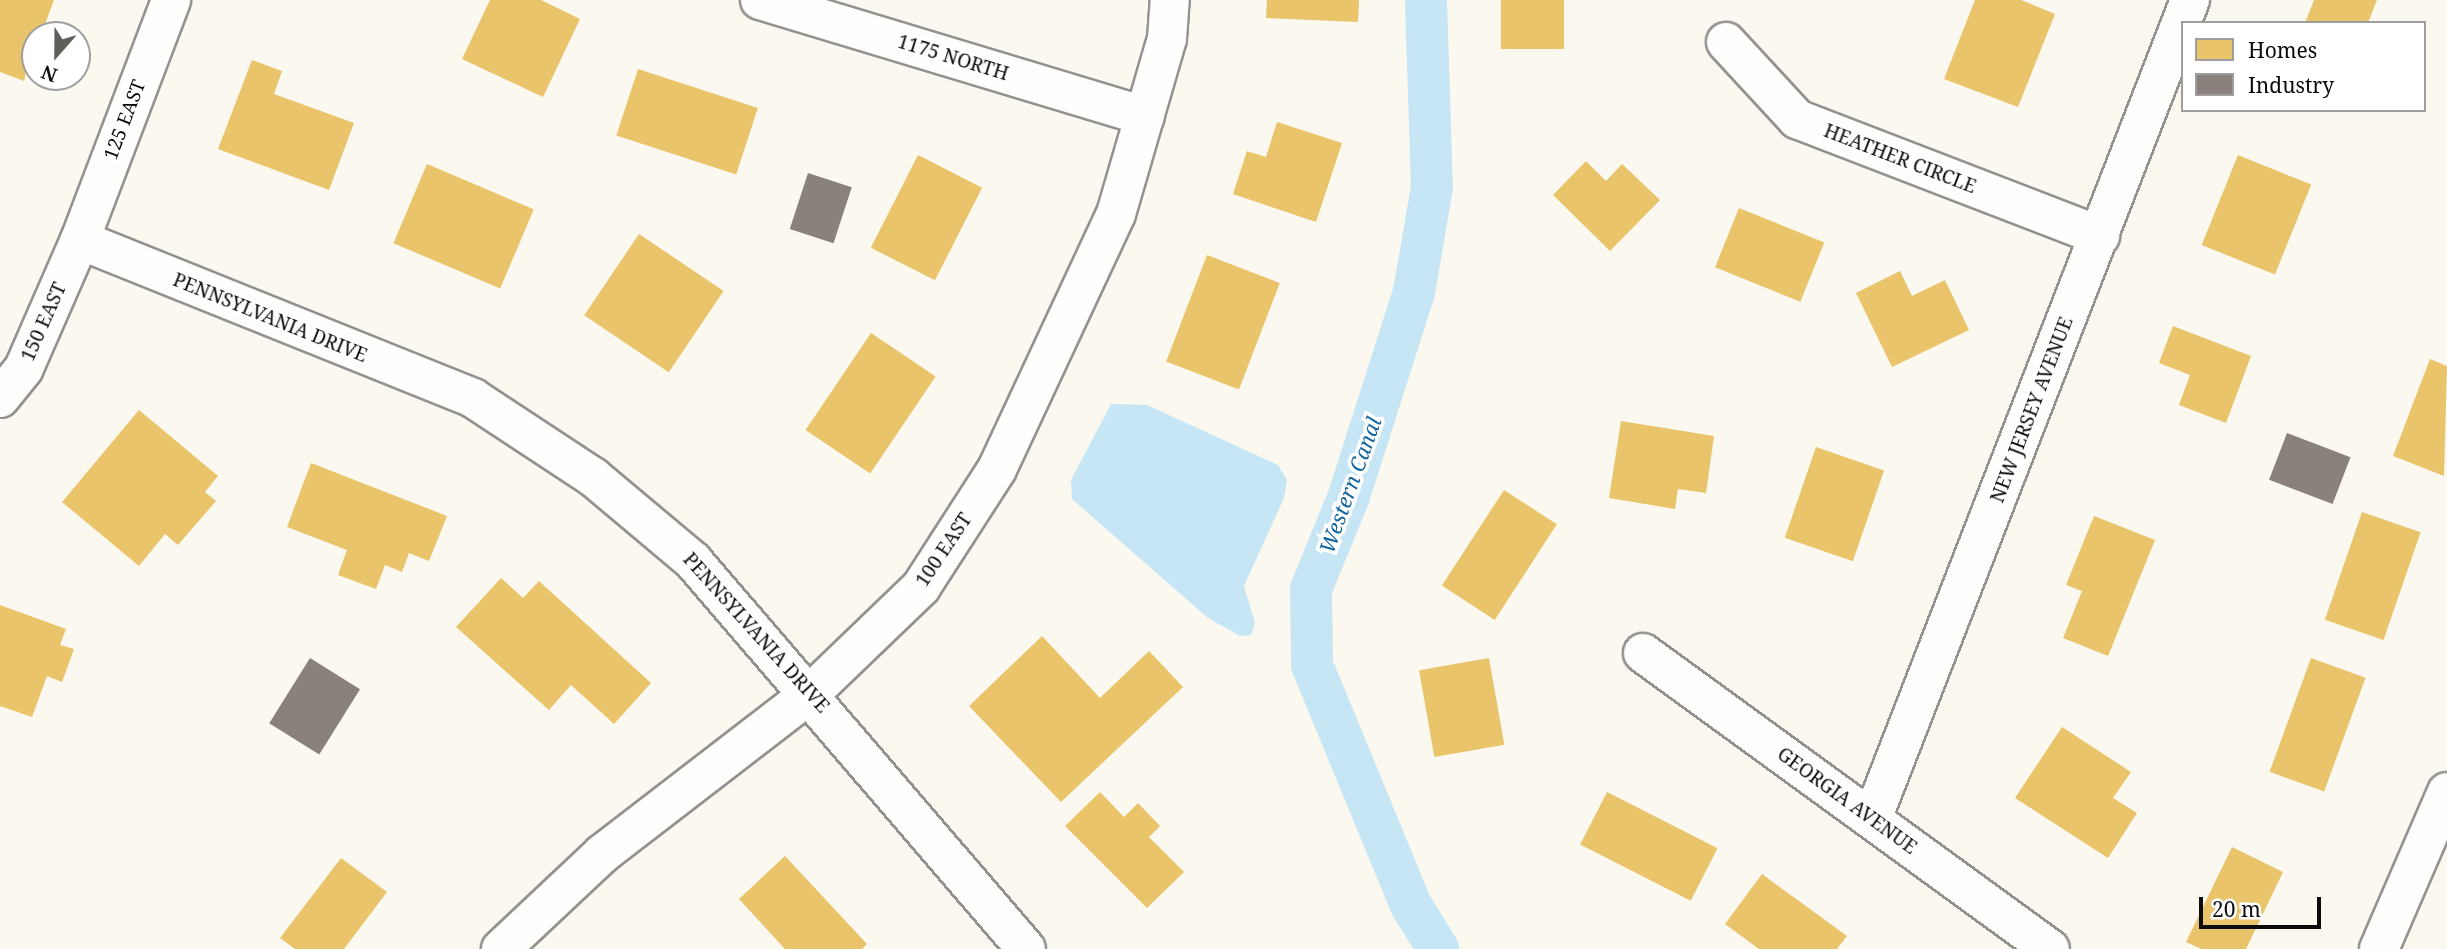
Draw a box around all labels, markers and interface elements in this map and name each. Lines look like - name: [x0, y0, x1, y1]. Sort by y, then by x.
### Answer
- north arrow: [21, 21, 91, 91]
- legend: [2181, 21, 2426, 112]
- street label: 1175 NORTH: [895, 30, 1011, 86]
- text: Homes: [2248, 36, 2317, 64]
- text: N: [38, 59, 61, 89]
- text: Industry: [2248, 71, 2334, 99]
- street label: 125 EAST: [99, 77, 151, 163]
- street label: HEATHER CIRCLE: [1821, 119, 1979, 199]
- street label: PENNSYLVANIA DRIVE: [170, 269, 370, 367]
- street label: 150 EAST: [17, 279, 71, 365]
- street label: NEW JERSEY AVENUE: [1986, 314, 2078, 506]
- water label: Western Canal: [1314, 413, 1386, 557]
- street label: 100 EAST: [911, 509, 977, 591]
- street label: PENNSYLVANIA DRIVE: [678, 548, 834, 718]
- street label: GEORGIA AVENUE: [1773, 743, 1921, 859]
- scale bar: [2202, 883, 2324, 927]
- text: 20 m: [2212, 895, 2261, 923]

